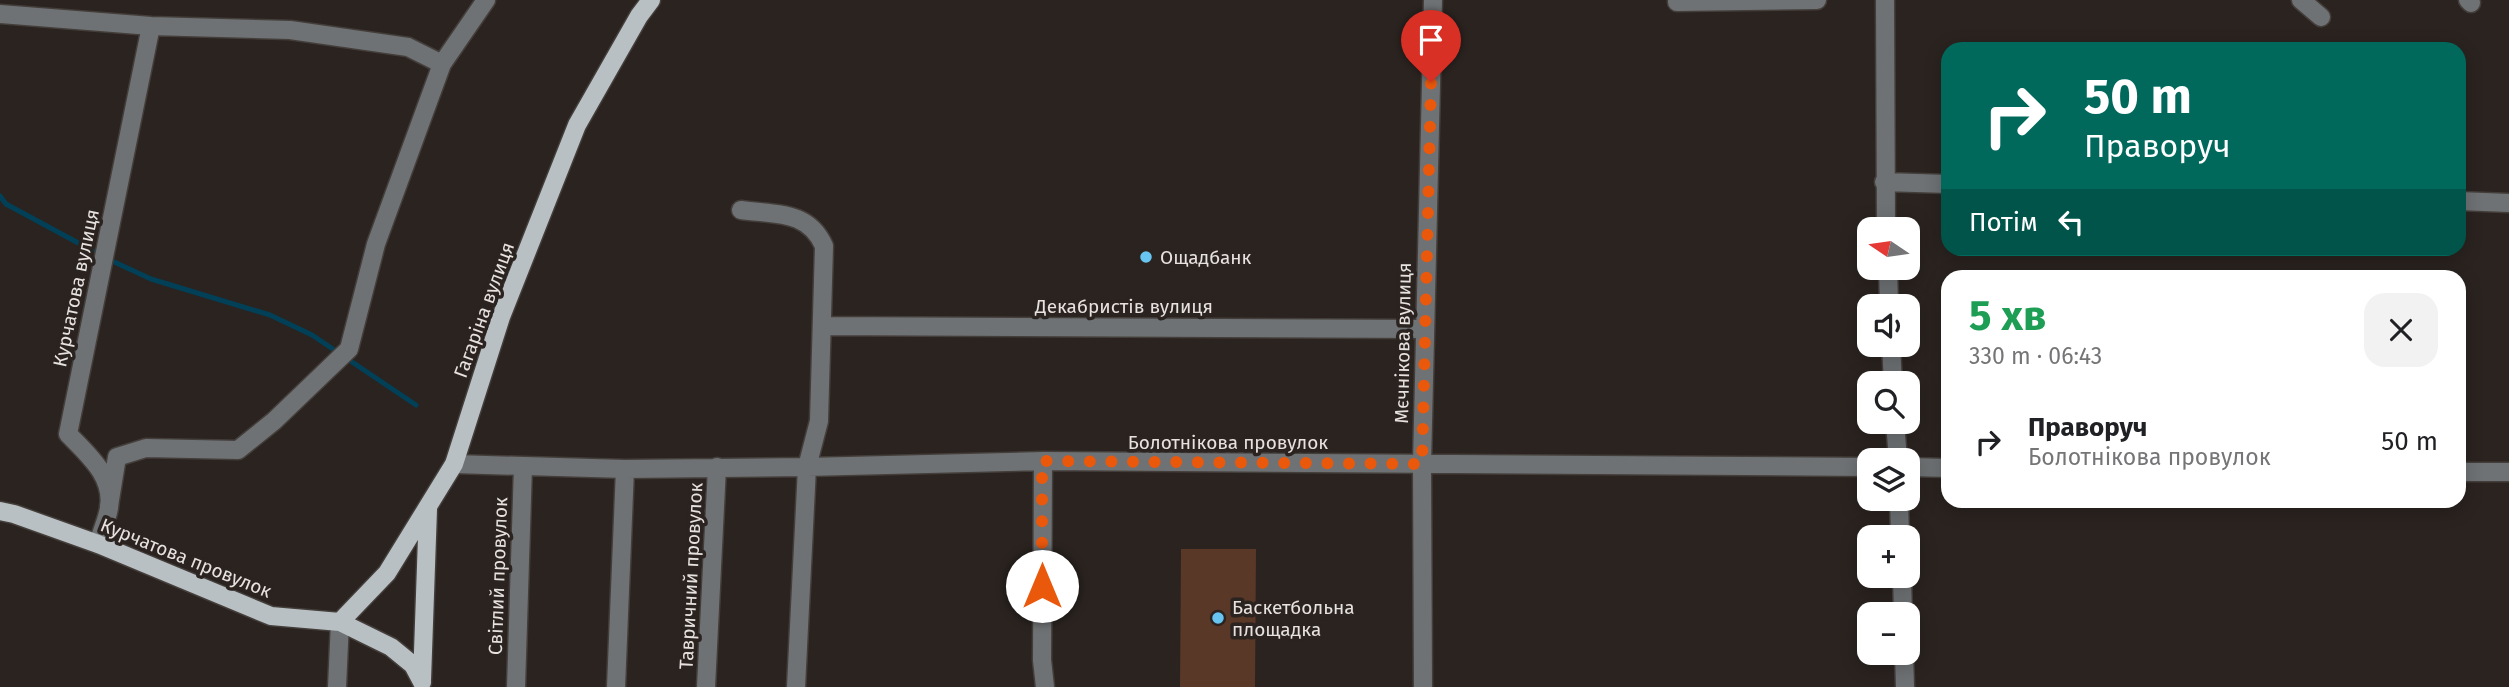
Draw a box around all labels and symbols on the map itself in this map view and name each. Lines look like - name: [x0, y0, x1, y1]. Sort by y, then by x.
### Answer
- pin: [1401, 10, 1461, 82]
- street label: Курчатова вулиця: [48, 207, 104, 369]
- north arrow: [1857, 217, 1920, 280]
- street label: Гагаріна вулиця: [449, 239, 519, 381]
- place label: Ощадбанк: [1160, 246, 1252, 269]
- marker: Ощадбанк: [1138, 249, 1154, 265]
- street label: Мєчнікова вулиця: [1390, 262, 1416, 424]
- street label: Декабристів вулиця: [1034, 295, 1213, 318]
- street label: Болотнікова провулок: [1128, 431, 1328, 454]
- street label: Тавричний провулок: [675, 482, 707, 670]
- street label: Світлий провулок: [484, 497, 512, 655]
- street label: Курчатова провулок: [97, 513, 275, 603]
- position arrow: [1005, 549, 1079, 623]
- place label: Баскетбольна площадка: [1232, 596, 1355, 641]
- marker: Баскетбольна площадка: [1210, 610, 1226, 626]

